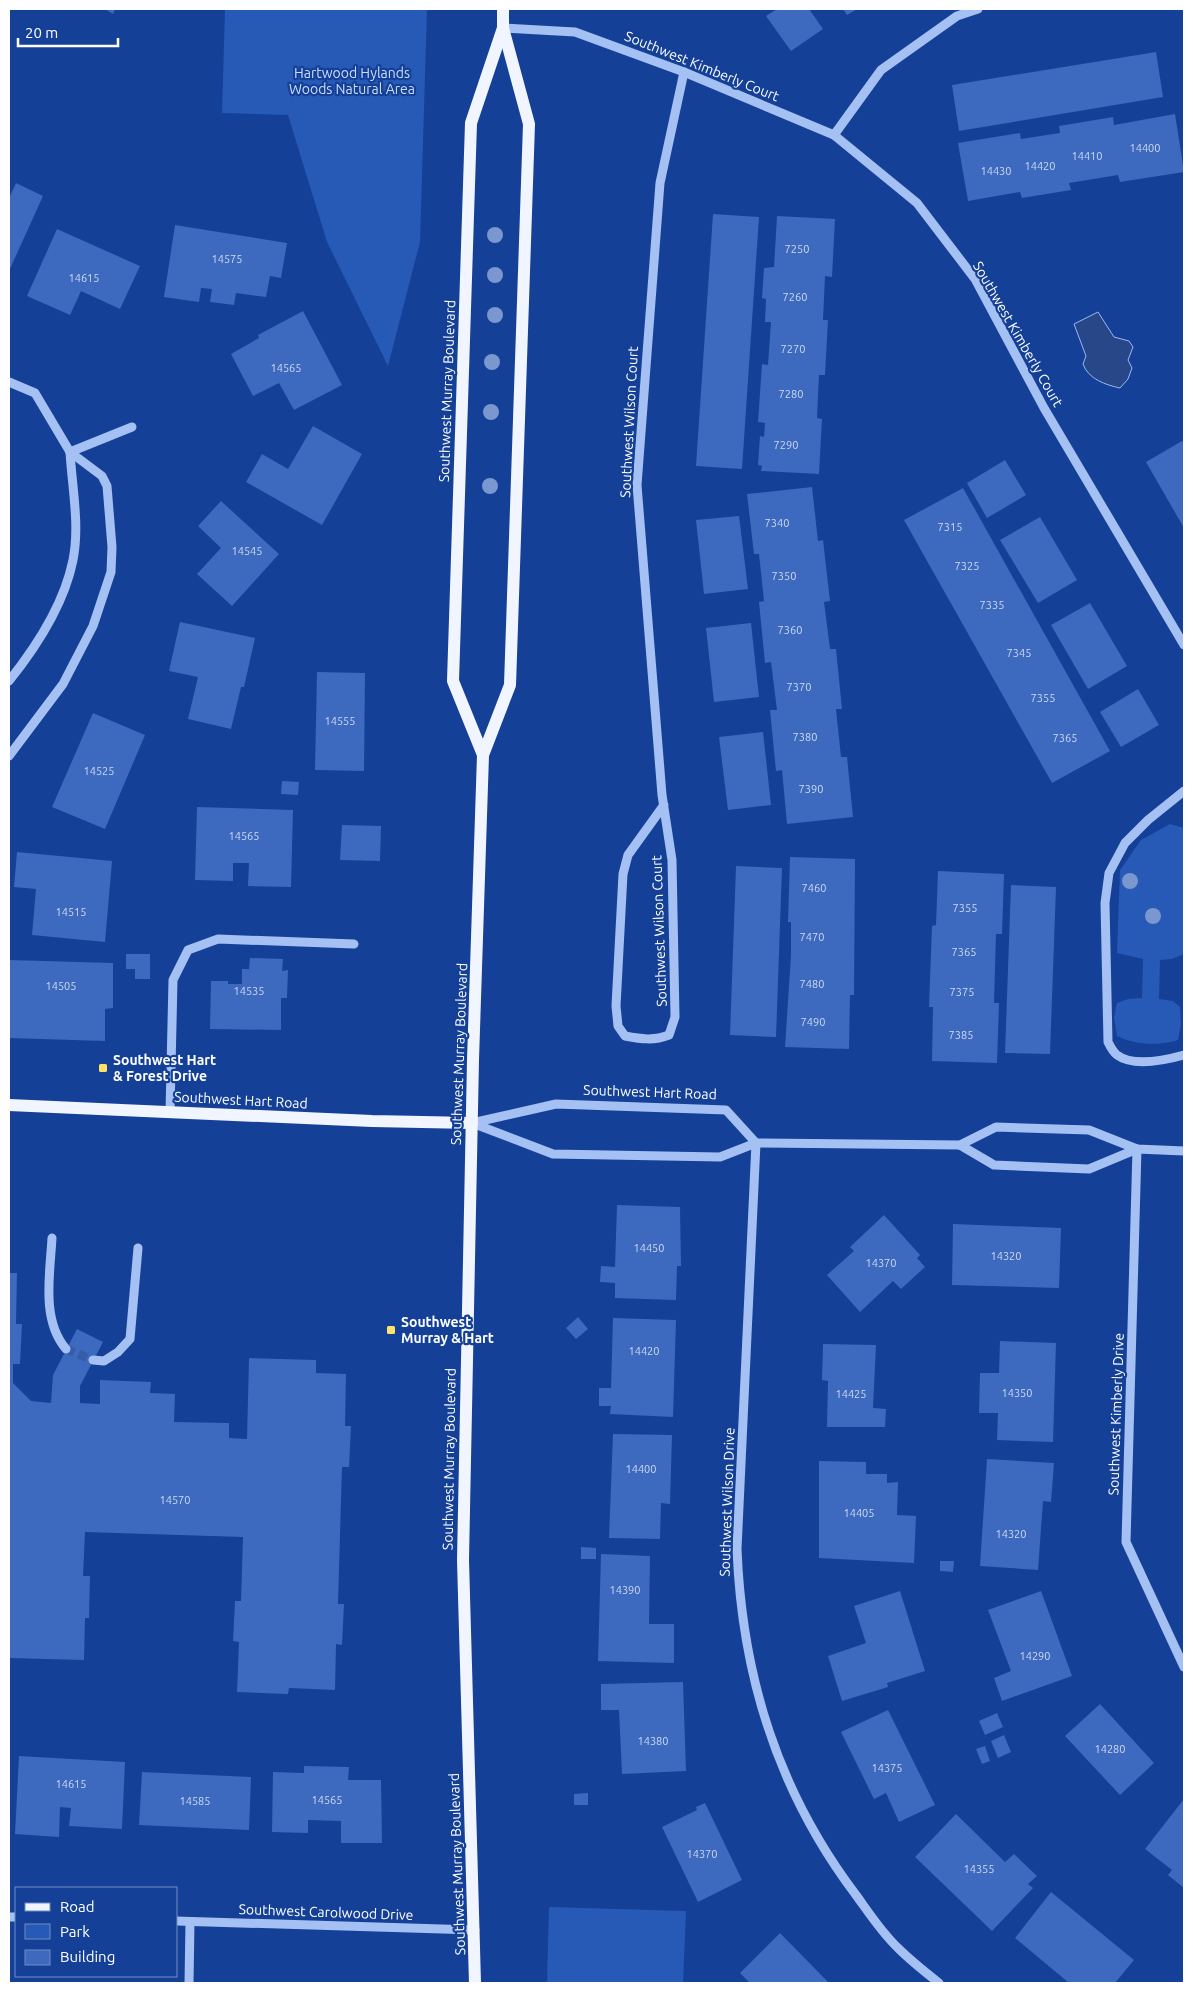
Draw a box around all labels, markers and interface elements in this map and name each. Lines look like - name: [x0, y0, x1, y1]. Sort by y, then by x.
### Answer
- scale bar: [18, 15, 118, 47]
- text: 20 m: [25, 24, 58, 41]
- street label: Southwest Kimberly Court: [622, 28, 782, 105]
- park label: Hartwood Hylands Woods Natural Area: [289, 65, 415, 97]
- house number: 14400: [1129, 142, 1161, 154]
- house number: 14410: [1071, 150, 1103, 162]
- house number: 14420: [1024, 160, 1056, 172]
- house number: 14430: [980, 165, 1012, 177]
- house number: 7250: [785, 243, 809, 255]
- house number: 14575: [211, 253, 243, 265]
- street label: Southwest Kimberly Court: [970, 259, 1066, 410]
- house number: 14615: [68, 272, 100, 284]
- house number: 7260: [783, 291, 807, 303]
- street label: Southwest Murray Boulevard: [436, 300, 458, 482]
- house number: 7270: [781, 343, 805, 355]
- street label: Southwest Wilson Court: [617, 345, 641, 498]
- house number: 14565: [270, 362, 302, 374]
- house number: 7280: [779, 388, 803, 400]
- house number: 7290: [774, 439, 798, 451]
- house number: 7340: [765, 517, 789, 529]
- house number: 7315: [938, 521, 962, 533]
- house number: 14545: [231, 545, 263, 557]
- house number: 7325: [955, 560, 979, 572]
- house number: 7350: [772, 570, 796, 582]
- house number: 7335: [980, 599, 1004, 611]
- house number: 7360: [778, 624, 802, 636]
- house number: 7345: [1007, 647, 1031, 659]
- house number: 7370: [787, 681, 811, 693]
- house number: 7355: [1031, 692, 1055, 704]
- house number: 14555: [324, 715, 356, 727]
- house number: 7380: [793, 731, 817, 743]
- house number: 7365: [1053, 732, 1077, 744]
- house number: 14525: [83, 765, 115, 777]
- house number: 7390: [799, 783, 823, 795]
- house number: 14565: [228, 830, 260, 842]
- street label: Southwest Wilson Court: [648, 854, 670, 1007]
- house number: 7460: [802, 882, 826, 894]
- house number: 7355: [953, 902, 977, 914]
- house number: 14515: [55, 906, 87, 918]
- house number: 7470: [800, 931, 824, 943]
- house number: 7365: [952, 946, 976, 958]
- street label: Southwest Murray Boulevard: [448, 963, 470, 1145]
- house number: 7480: [800, 978, 824, 990]
- house number: 14505: [45, 980, 77, 992]
- house number: 14535: [233, 985, 265, 997]
- house number: 7375: [950, 986, 974, 998]
- house number: 7490: [801, 1016, 825, 1028]
- house number: 7385: [949, 1029, 973, 1041]
- place label: Southwest Hart & Forest Drive: [113, 1052, 216, 1084]
- marker: Southwest Hart & Forest Drive: [97, 1062, 109, 1074]
- street label: Southwest Hart Road: [583, 1082, 717, 1102]
- street label: Southwest Hart Road: [174, 1089, 308, 1111]
- house number: 14450: [633, 1242, 665, 1254]
- house number: 14320: [990, 1250, 1022, 1262]
- house number: 14370: [865, 1257, 897, 1269]
- place label: Southwest Murray & Hart: [401, 1314, 494, 1346]
- marker: Southwest Murray & Hart: [385, 1324, 397, 1336]
- street label: Southwest Kimberly Drive: [1105, 1332, 1127, 1496]
- house number: 14420: [628, 1345, 660, 1357]
- street label: Southwest Murray Boulevard: [439, 1368, 459, 1550]
- house number: 14350: [1001, 1387, 1033, 1399]
- house number: 14425: [835, 1388, 867, 1400]
- street label: Southwest Wilson Drive: [716, 1427, 738, 1577]
- house number: 14400: [625, 1463, 657, 1475]
- house number: 14570: [159, 1494, 191, 1506]
- house number: 14405: [843, 1507, 875, 1519]
- house number: 14320: [995, 1528, 1027, 1540]
- house number: 14390: [609, 1584, 641, 1596]
- house number: 14290: [1019, 1650, 1051, 1662]
- house number: 14380: [637, 1735, 669, 1747]
- house number: 14280: [1094, 1743, 1126, 1755]
- house number: 14375: [871, 1762, 903, 1774]
- street label: Southwest Murray Boulevard: [446, 1773, 468, 1955]
- house number: 14615: [55, 1778, 87, 1790]
- house number: 14565: [311, 1794, 343, 1806]
- house number: 14585: [179, 1795, 211, 1807]
- house number: 14370: [686, 1848, 718, 1860]
- house number: 14355: [963, 1863, 995, 1875]
- legend: [15, 1887, 178, 1977]
- text: Road: [60, 1898, 95, 1915]
- street label: Southwest Carolwood Drive: [238, 1901, 414, 1923]
- text: Park: [60, 1923, 90, 1940]
- text: Building: [60, 1948, 115, 1965]

